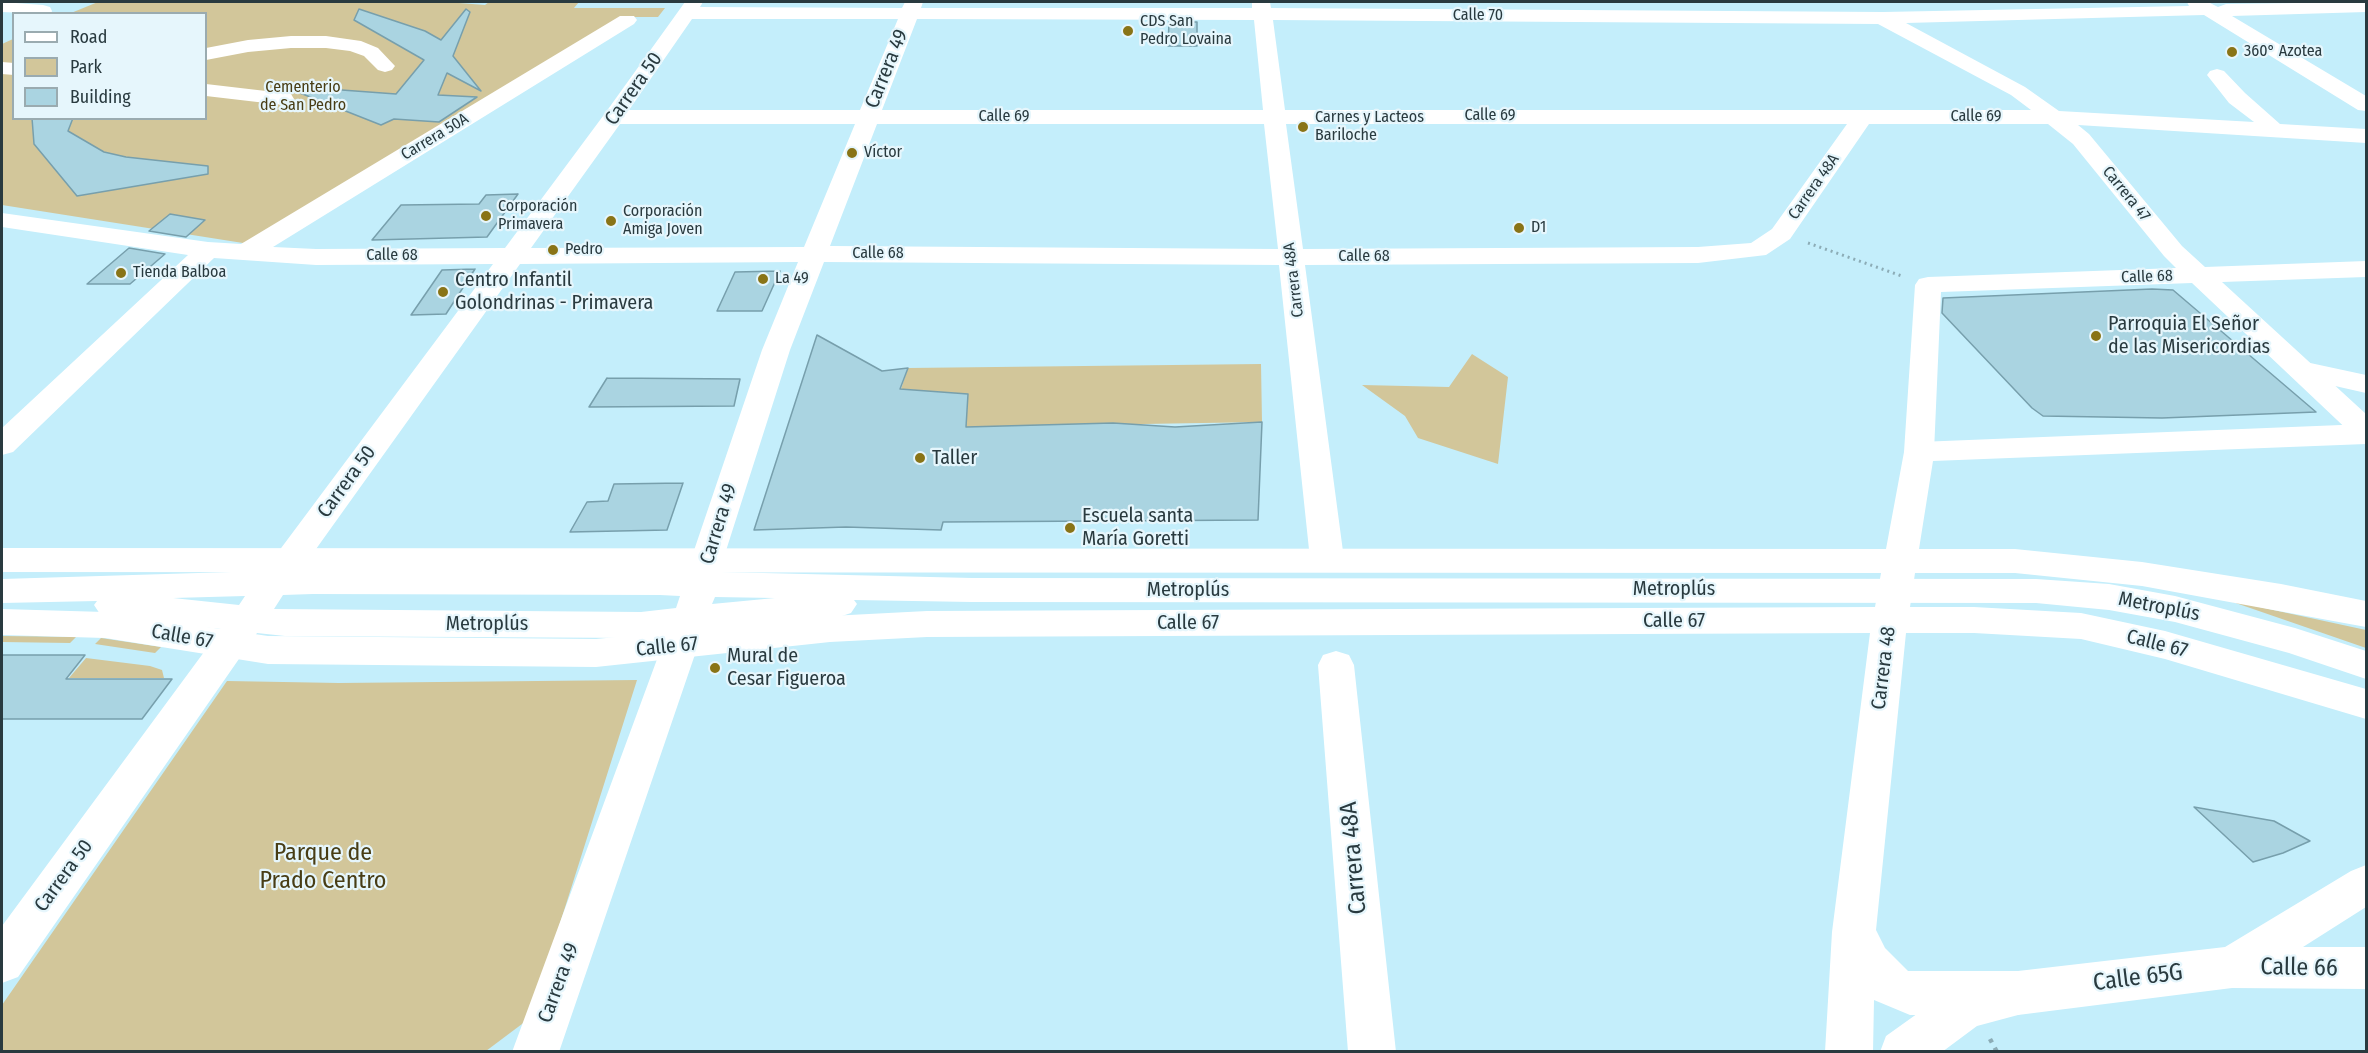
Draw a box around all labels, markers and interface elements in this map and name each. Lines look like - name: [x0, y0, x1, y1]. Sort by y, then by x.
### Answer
- street label: Calle 70: [1453, 6, 1503, 26]
- legend: [12, 12, 207, 120]
- place label: CDS San Pedro Lovaina: [1140, 12, 1232, 50]
- marker: CDS San Pedro Lovaina: [1121, 24, 1135, 38]
- text: Road: [70, 26, 107, 48]
- street label: Carrera 49: [860, 26, 914, 112]
- place label: 360° Azotea: [2244, 42, 2322, 62]
- marker: 360° Azotea: [2225, 45, 2239, 59]
- street label: Carrera 50: [600, 48, 668, 130]
- text: Park: [70, 56, 102, 78]
- park label: Cementerio de San Pedro: [260, 78, 346, 116]
- text: Building: [70, 86, 131, 108]
- street label: Calle 69: [1464, 106, 1516, 126]
- street label: Calle 69: [978, 107, 1030, 127]
- street label: Calle 69: [1950, 107, 2002, 127]
- place label: Carnes y Lacteos Bariloche: [1315, 108, 1424, 146]
- street label: Carrera 50A: [398, 109, 472, 165]
- marker: Carnes y Lacteos Bariloche: [1296, 120, 1310, 134]
- place label: Víctor: [864, 143, 902, 163]
- marker: Víctor: [845, 146, 859, 160]
- street label: Carrera 48A: [1785, 151, 1843, 223]
- street label: Carrera 47: [2098, 163, 2154, 225]
- place label: Corporación Primavera: [498, 197, 577, 235]
- place label: Corporación Amiga Joven: [623, 202, 703, 240]
- marker: Corporación Primavera: [479, 209, 493, 223]
- marker: Corporación Amiga Joven: [604, 214, 618, 228]
- place label: D1: [1531, 218, 1546, 238]
- marker: D1: [1512, 221, 1526, 235]
- place label: Pedro: [565, 240, 603, 260]
- street label: Carrera 48A: [1280, 241, 1308, 319]
- marker: Pedro: [546, 243, 560, 257]
- street label: Calle 68: [852, 244, 904, 264]
- street label: Calle 68: [366, 246, 418, 266]
- street label: Calle 68: [1338, 247, 1390, 267]
- place label: Tienda Balboa: [133, 263, 226, 283]
- marker: Tienda Balboa: [114, 266, 128, 280]
- street label: Calle 68: [2121, 267, 2173, 287]
- place label: Centro Infantil Golondrinas - Primavera: [455, 268, 653, 315]
- place label: La 49: [775, 269, 809, 289]
- marker: La 49: [756, 272, 770, 286]
- marker: Centro Infantil Golondrinas - Primavera: [436, 285, 450, 299]
- place label: Parroquia El Señor de las Misericordias: [2108, 312, 2270, 359]
- marker: Parroquia El Señor de las Misericordias: [2089, 329, 2103, 343]
- street label: Carrera 50: [313, 441, 381, 523]
- place label: Taller: [932, 446, 977, 470]
- marker: Taller: [913, 451, 927, 465]
- street label: Carrera 49: [695, 481, 743, 567]
- place label: Escuela santa María Goretti: [1082, 504, 1193, 551]
- marker: Escuela santa María Goretti: [1063, 521, 1077, 535]
- street label: Metroplús: [1633, 577, 1715, 601]
- street label: Metroplús: [1147, 578, 1229, 602]
- street label: Metroplús: [2116, 587, 2202, 627]
- street label: Calle 67: [1643, 609, 1705, 633]
- street label: Calle 67: [1157, 611, 1219, 635]
- street label: Metroplús: [446, 612, 528, 636]
- street label: Calle 67: [149, 620, 215, 654]
- street label: Carrera 48: [1867, 625, 1901, 711]
- street label: Calle 67: [2124, 625, 2190, 663]
- street label: Calle 67: [635, 632, 699, 662]
- place label: Mural de Cesar Figueroa: [727, 644, 846, 691]
- marker: Mural de Cesar Figueroa: [708, 661, 722, 675]
- street label: Carrera 48A: [1335, 800, 1373, 916]
- street label: Carrera 50: [30, 835, 98, 917]
- park label: Parque de Prado Centro: [260, 839, 386, 895]
- street label: Carrera 49: [534, 940, 584, 1026]
- street label: Calle 66: [2260, 953, 2338, 983]
- street label: Calle 65G: [2092, 958, 2184, 998]

